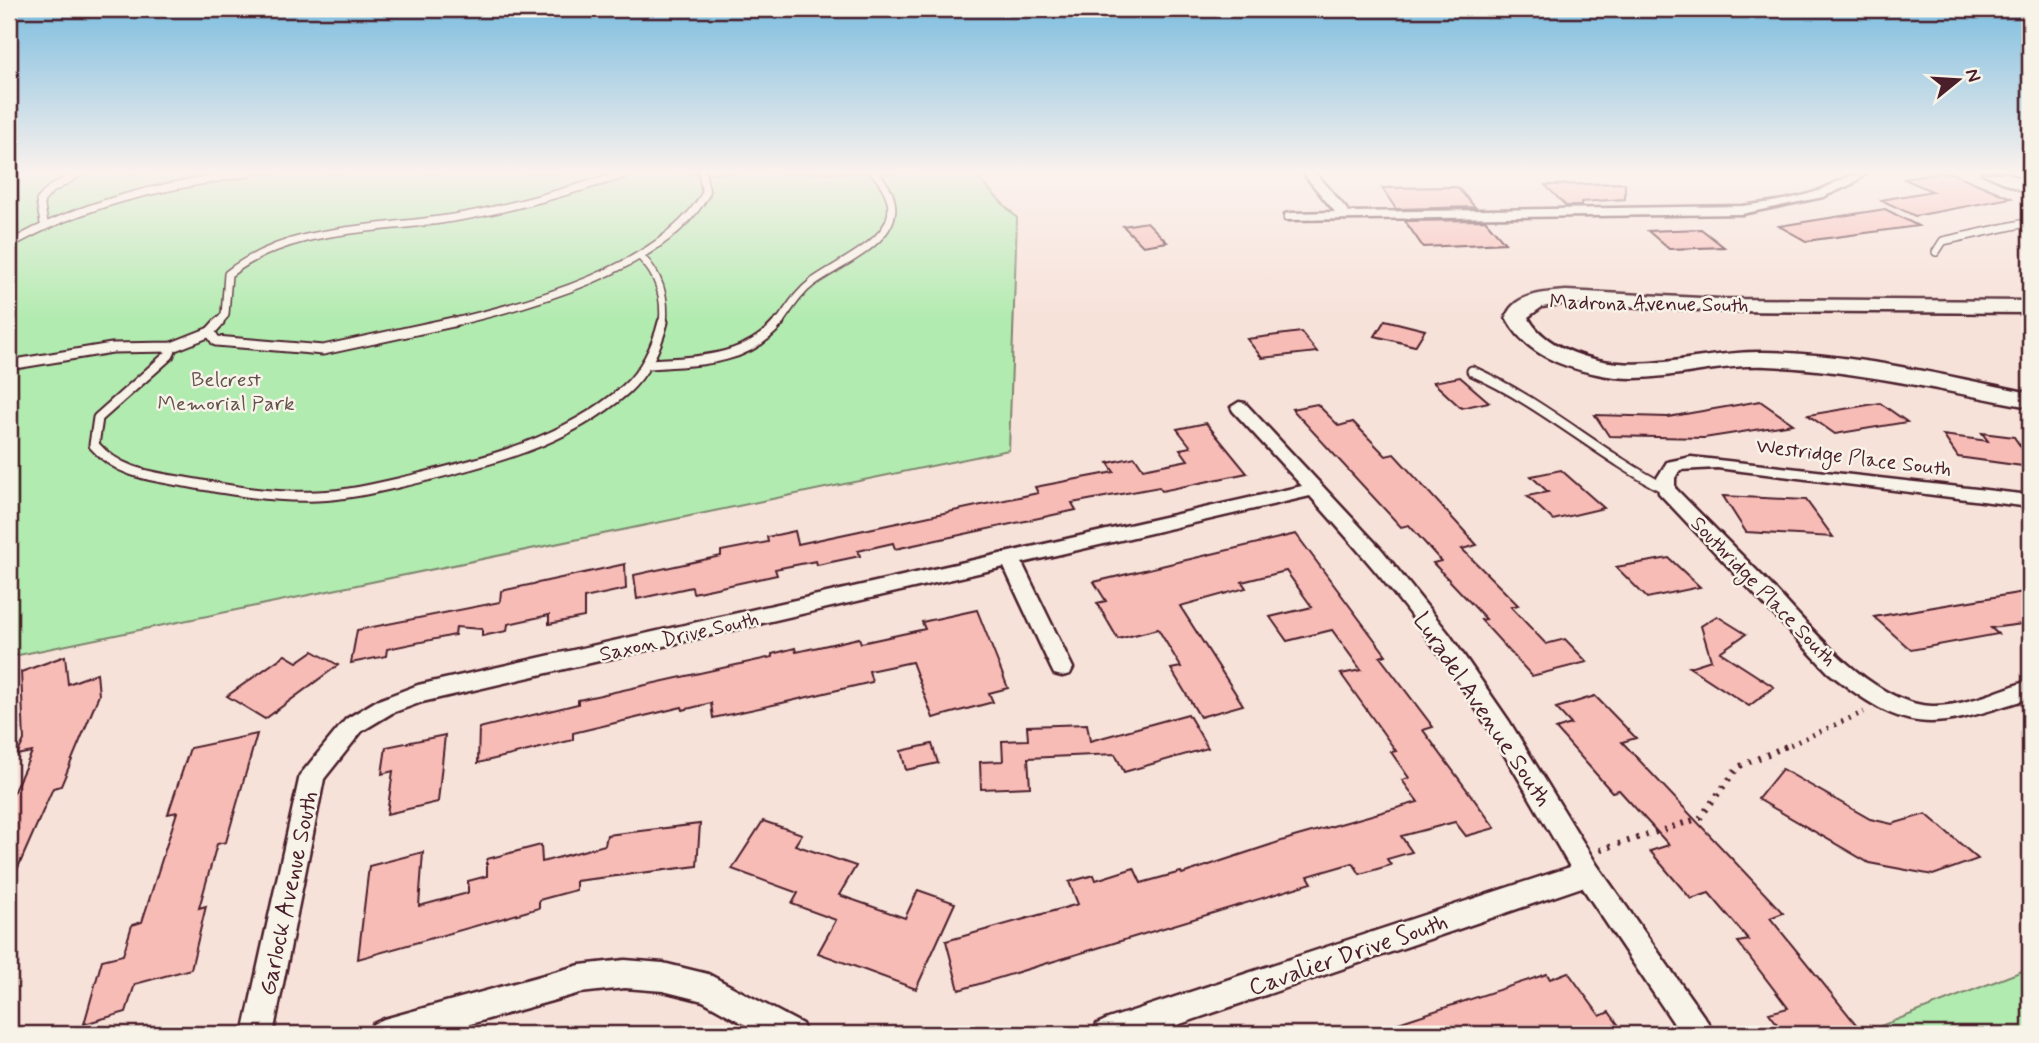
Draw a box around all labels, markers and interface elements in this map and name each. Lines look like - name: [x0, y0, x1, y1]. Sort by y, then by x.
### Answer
- north arrow: [1924, 46, 1994, 116]
- text: N: [1959, 65, 1987, 85]
- street label: Madrona Avenue South: [1549, 288, 1749, 320]
- park label: Belcrest Memorial Park: [157, 366, 295, 418]
- street label: Westridge Place South: [1755, 432, 1953, 485]
- street label: Southridge Place South: [1683, 510, 1843, 674]
- street label: Saxon Drive South: [597, 605, 762, 669]
- street label: Luradel Avenue South: [1405, 607, 1558, 813]
- street label: Garlock Avenue South: [253, 788, 326, 999]
- street label: Cavalier Drive South: [1245, 907, 1452, 1004]

